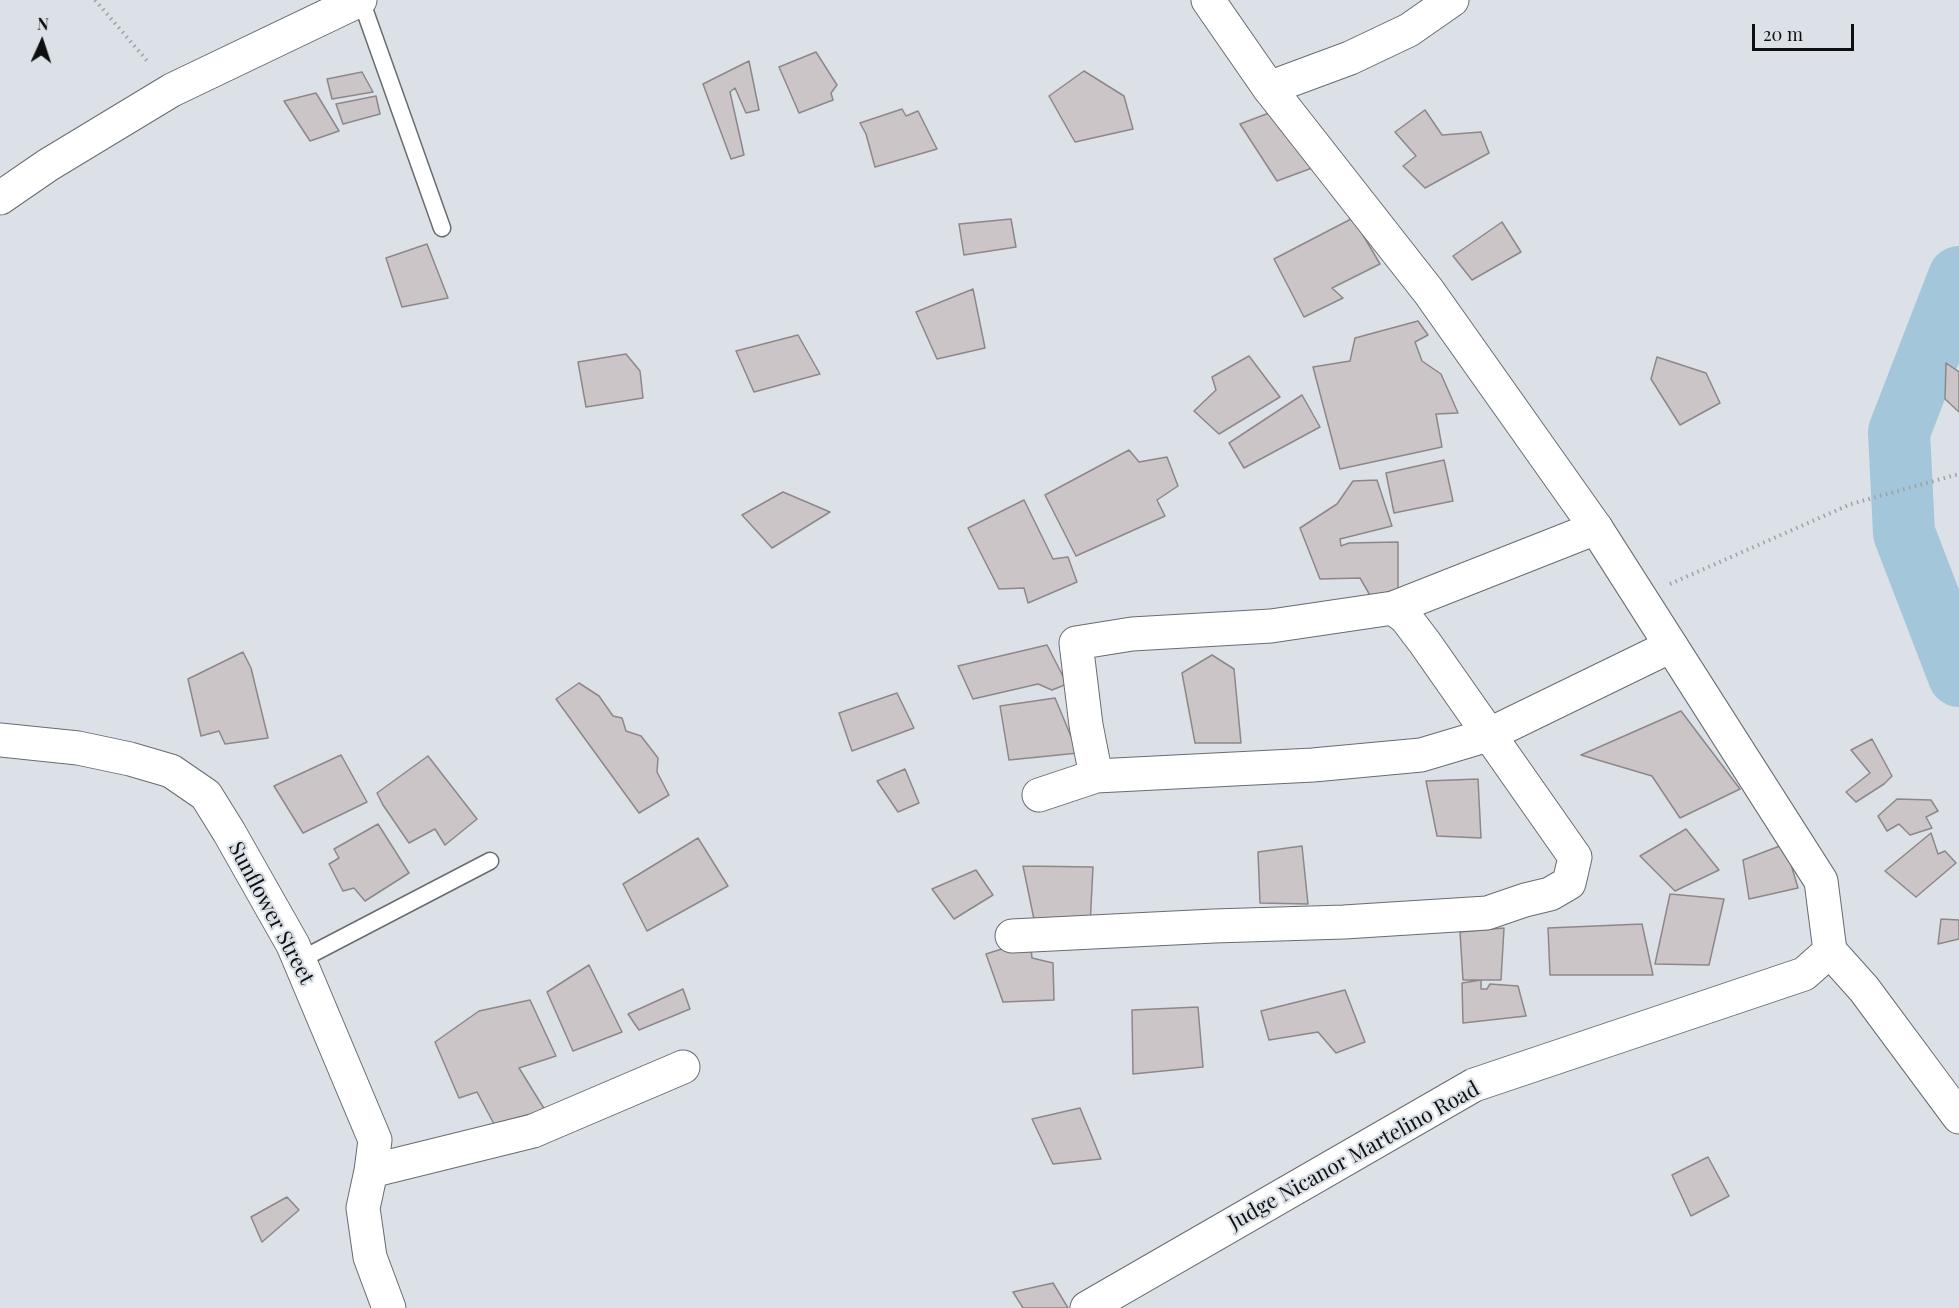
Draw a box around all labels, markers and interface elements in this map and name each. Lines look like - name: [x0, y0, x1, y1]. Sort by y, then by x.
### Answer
- north arrow: [12, 12, 72, 72]
- scale bar: [1755, 12, 1857, 50]
- text: N: [37, 13, 49, 34]
- text: 20 m: [1763, 22, 1803, 46]
- street label: Sunflower Street: [223, 837, 319, 989]
- street label: Judge Nicanor Martelino Road: [1224, 1076, 1484, 1236]

